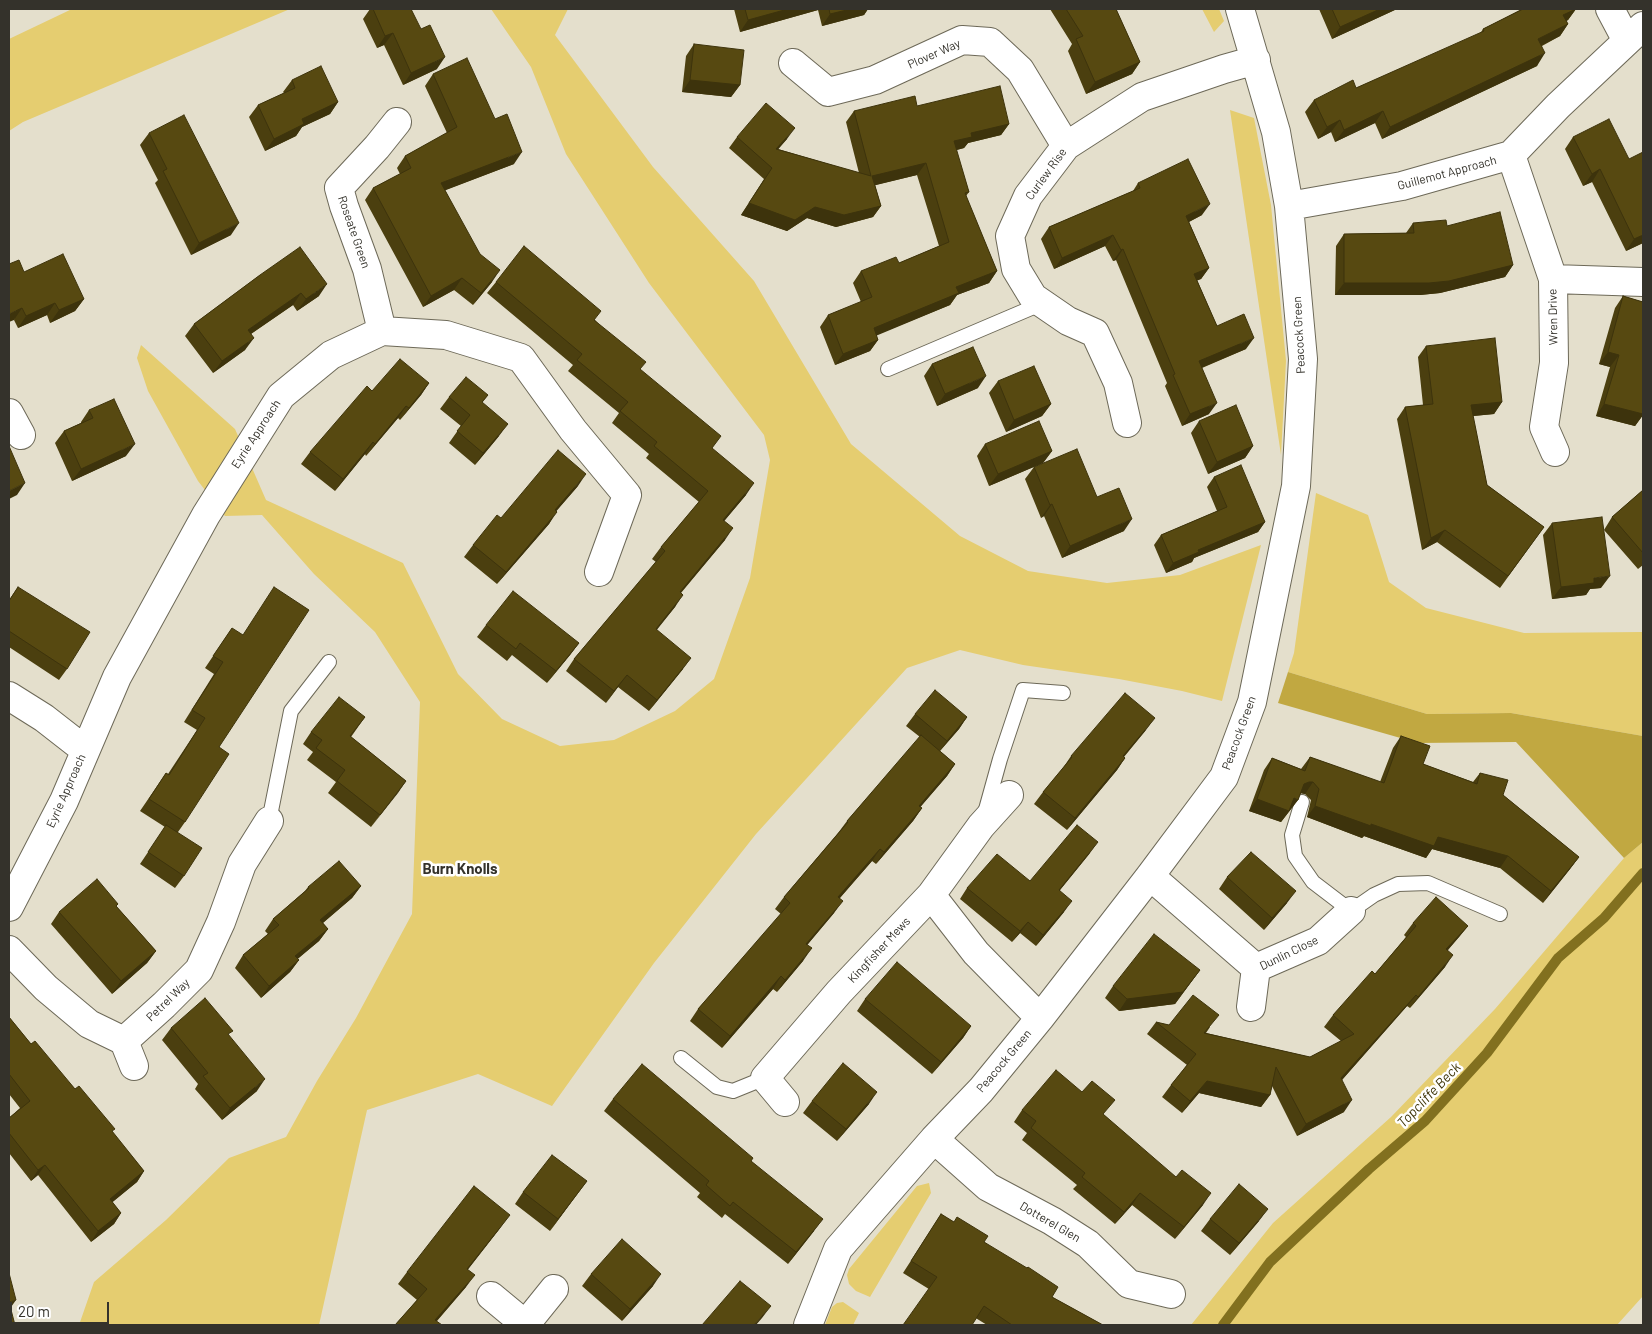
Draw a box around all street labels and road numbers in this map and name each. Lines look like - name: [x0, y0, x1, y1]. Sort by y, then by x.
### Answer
- street label: Plover Way: [905, 36, 963, 72]
- street label: Curlew Rise: [1022, 145, 1070, 203]
- street label: Guillemot Approach: [1396, 153, 1498, 193]
- street label: Roseate Green: [335, 194, 373, 270]
- street label: Wren Drive: [1545, 289, 1561, 345]
- street label: Peacock Green: [1290, 296, 1308, 374]
- street label: Eyrie Approach: [228, 397, 284, 471]
- street label: Peacock Green: [1219, 694, 1259, 772]
- street label: Eyrie Approach: [43, 752, 89, 830]
- street label: Kingfisher Mews: [845, 914, 913, 986]
- street label: Dunlin Close: [1257, 933, 1321, 973]
- street label: Petrel Way: [143, 976, 193, 1024]
- street label: Peacock Green: [974, 1027, 1034, 1095]
- street label: Dotterel Glen: [1017, 1199, 1083, 1245]

